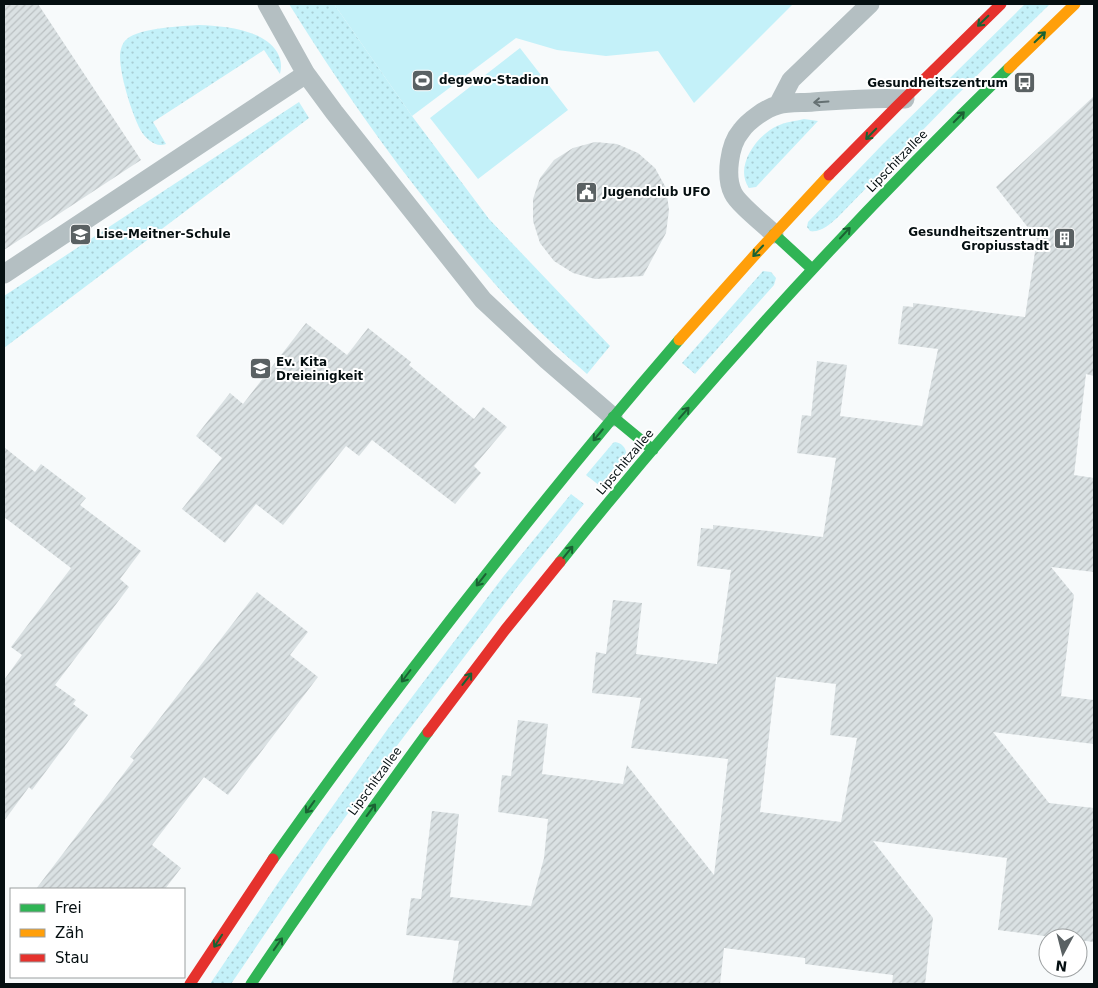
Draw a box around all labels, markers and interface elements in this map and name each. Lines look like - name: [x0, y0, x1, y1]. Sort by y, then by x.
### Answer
- one-way arrow: [977, 15, 989, 27]
- one-way arrow: [1033, 31, 1046, 43]
- sports icon: degewo-Stadion: [411, 68, 435, 92]
- bus stop icon: Gesundheitszentrum: [1012, 71, 1036, 95]
- place label: degewo-Stadion: [439, 73, 549, 87]
- place label: Gesundheitszentrum: [867, 76, 1008, 90]
- one-way arrow: [813, 97, 829, 106]
- one-way arrow: [953, 111, 965, 123]
- street label: Lipschitzallee: [864, 127, 930, 195]
- one-way arrow: [865, 127, 877, 139]
- public building icon: Jugendclub UFO: [575, 180, 599, 204]
- place label: Jugendclub UFO: [602, 185, 711, 199]
- school or university icon: Lise-Meitner-Schule: [68, 222, 92, 246]
- place label: Gesundheitszentrum Gropiusstadt: [908, 225, 1049, 253]
- place label: Lise-Meitner-Schule: [96, 227, 231, 241]
- one-way arrow: [839, 227, 851, 240]
- building icon: Gesundheitszentrum Gropiusstadt: [1053, 227, 1077, 251]
- one-way arrow: [752, 245, 764, 257]
- place label: Ev. Kita Dreieinigkeit: [276, 355, 364, 383]
- school or university icon: Ev. Kita Dreieinigkeit: [248, 357, 272, 381]
- one-way arrow: [679, 406, 690, 419]
- street label: Lipschitzallee: [594, 426, 656, 498]
- one-way arrow: [592, 428, 603, 441]
- one-way arrow: [563, 546, 574, 559]
- one-way arrow: [475, 573, 486, 586]
- one-way arrow: [401, 669, 411, 683]
- one-way arrow: [462, 673, 473, 686]
- street label: Lipschitzallee: [345, 744, 405, 818]
- one-way arrow: [305, 800, 316, 814]
- one-way arrow: [366, 803, 376, 817]
- legend: [10, 888, 185, 978]
- text: Frei: [55, 899, 82, 917]
- text: Zäh: [55, 924, 84, 942]
- north arrow: [1038, 928, 1088, 978]
- one-way arrow: [212, 934, 223, 948]
- one-way arrow: [273, 937, 283, 951]
- text: Stau: [55, 949, 89, 967]
- text: N: [1055, 957, 1068, 975]

